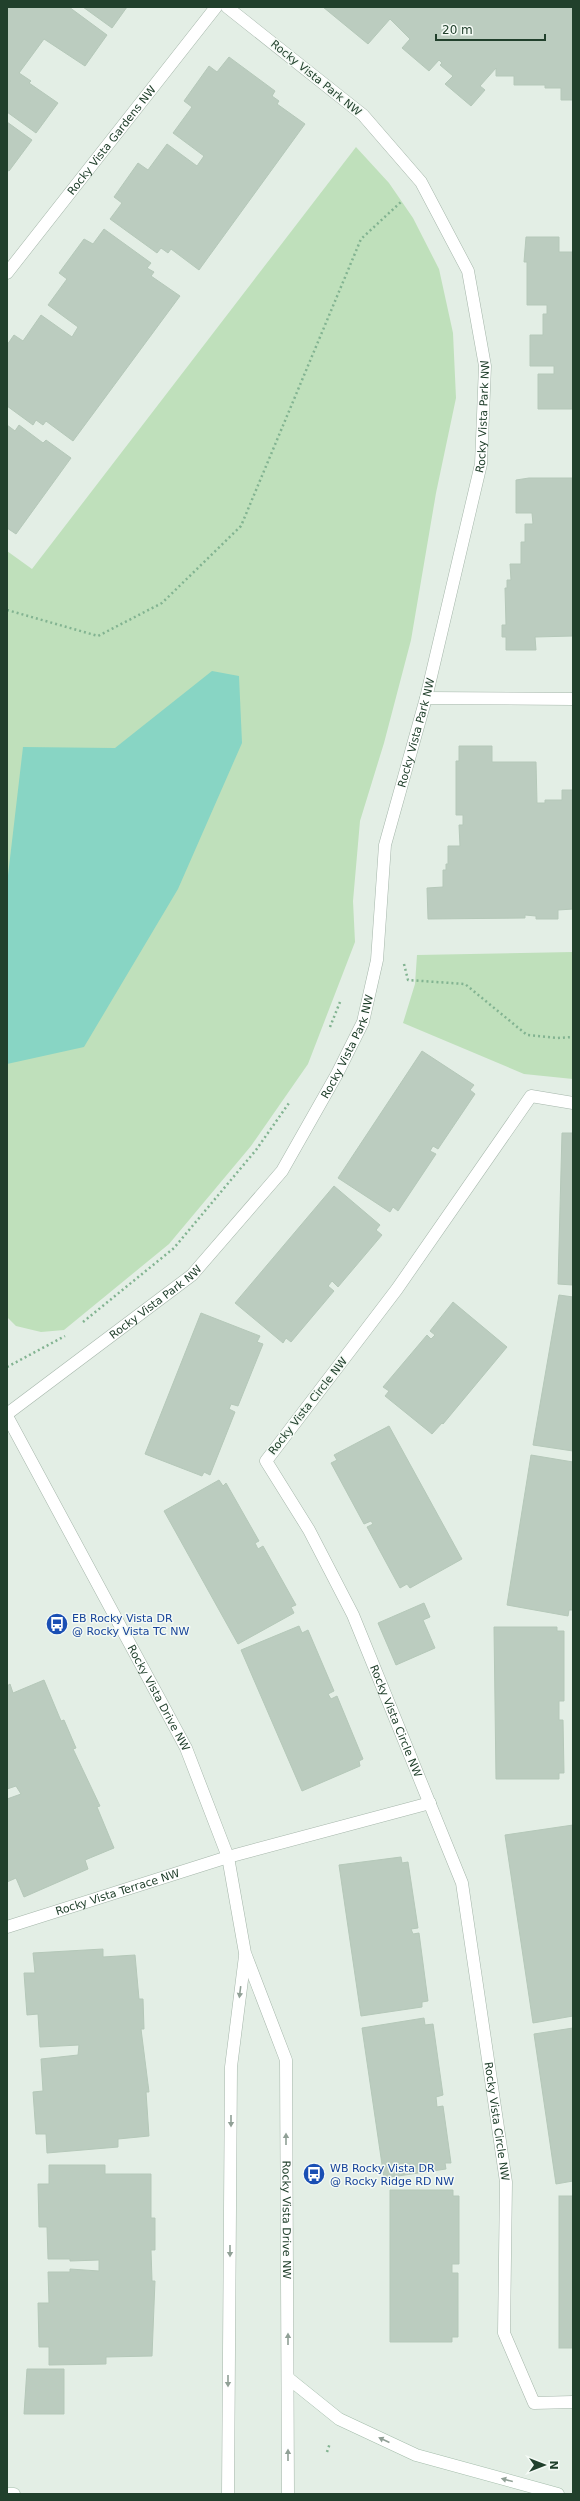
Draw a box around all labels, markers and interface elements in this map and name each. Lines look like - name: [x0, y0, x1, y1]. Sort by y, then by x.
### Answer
- scale bar: [436, 16, 545, 42]
- text: 20 m: [442, 23, 473, 37]
- street label: Rocky Vista Park NW: [268, 37, 364, 119]
- street label: Rocky Vista Gardens NW: [64, 83, 158, 197]
- street label: Rocky Vista Park NW: [473, 359, 492, 474]
- street label: Rocky Vista Park NW: [395, 676, 437, 789]
- street label: Rocky Vista Park NW: [318, 993, 376, 1101]
- street label: Rocky Vista Park NW: [107, 1262, 204, 1341]
- street label: Rocky Vista Circle NW: [266, 1355, 350, 1457]
- bus stop icon: EB Rocky Vista DR @ Rocky Vista TC NW: [44, 1611, 70, 1637]
- place label: EB Rocky Vista DR @ Rocky Vista TC NW: [72, 1612, 190, 1638]
- street label: Rocky Vista Drive NW: [125, 1642, 193, 1753]
- street label: Rocky Vista Circle NW: [367, 1663, 425, 1779]
- street label: Rocky Vista Terrace NW: [54, 1866, 181, 1918]
- one-way arrow: [237, 1986, 244, 1998]
- street label: Rocky Vista Circle NW: [482, 2061, 512, 2182]
- one-way arrow: [228, 2115, 234, 2128]
- one-way arrow: [283, 2132, 289, 2145]
- street label: Rocky Vista Drive NW: [280, 2161, 294, 2279]
- bus stop icon: WB Rocky Vista DR @ Rocky Ridge RD NW: [301, 2161, 327, 2187]
- place label: WB Rocky Vista DR @ Rocky Ridge RD NW: [330, 2162, 454, 2188]
- one-way arrow: [227, 2245, 233, 2258]
- one-way arrow: [285, 2332, 291, 2345]
- one-way arrow: [225, 2375, 232, 2387]
- one-way arrow: [378, 2437, 389, 2443]
- north arrow: [524, 2445, 564, 2485]
- one-way arrow: [285, 2448, 291, 2461]
- text: N: [547, 2460, 560, 2470]
- one-way arrow: [501, 2477, 513, 2483]

